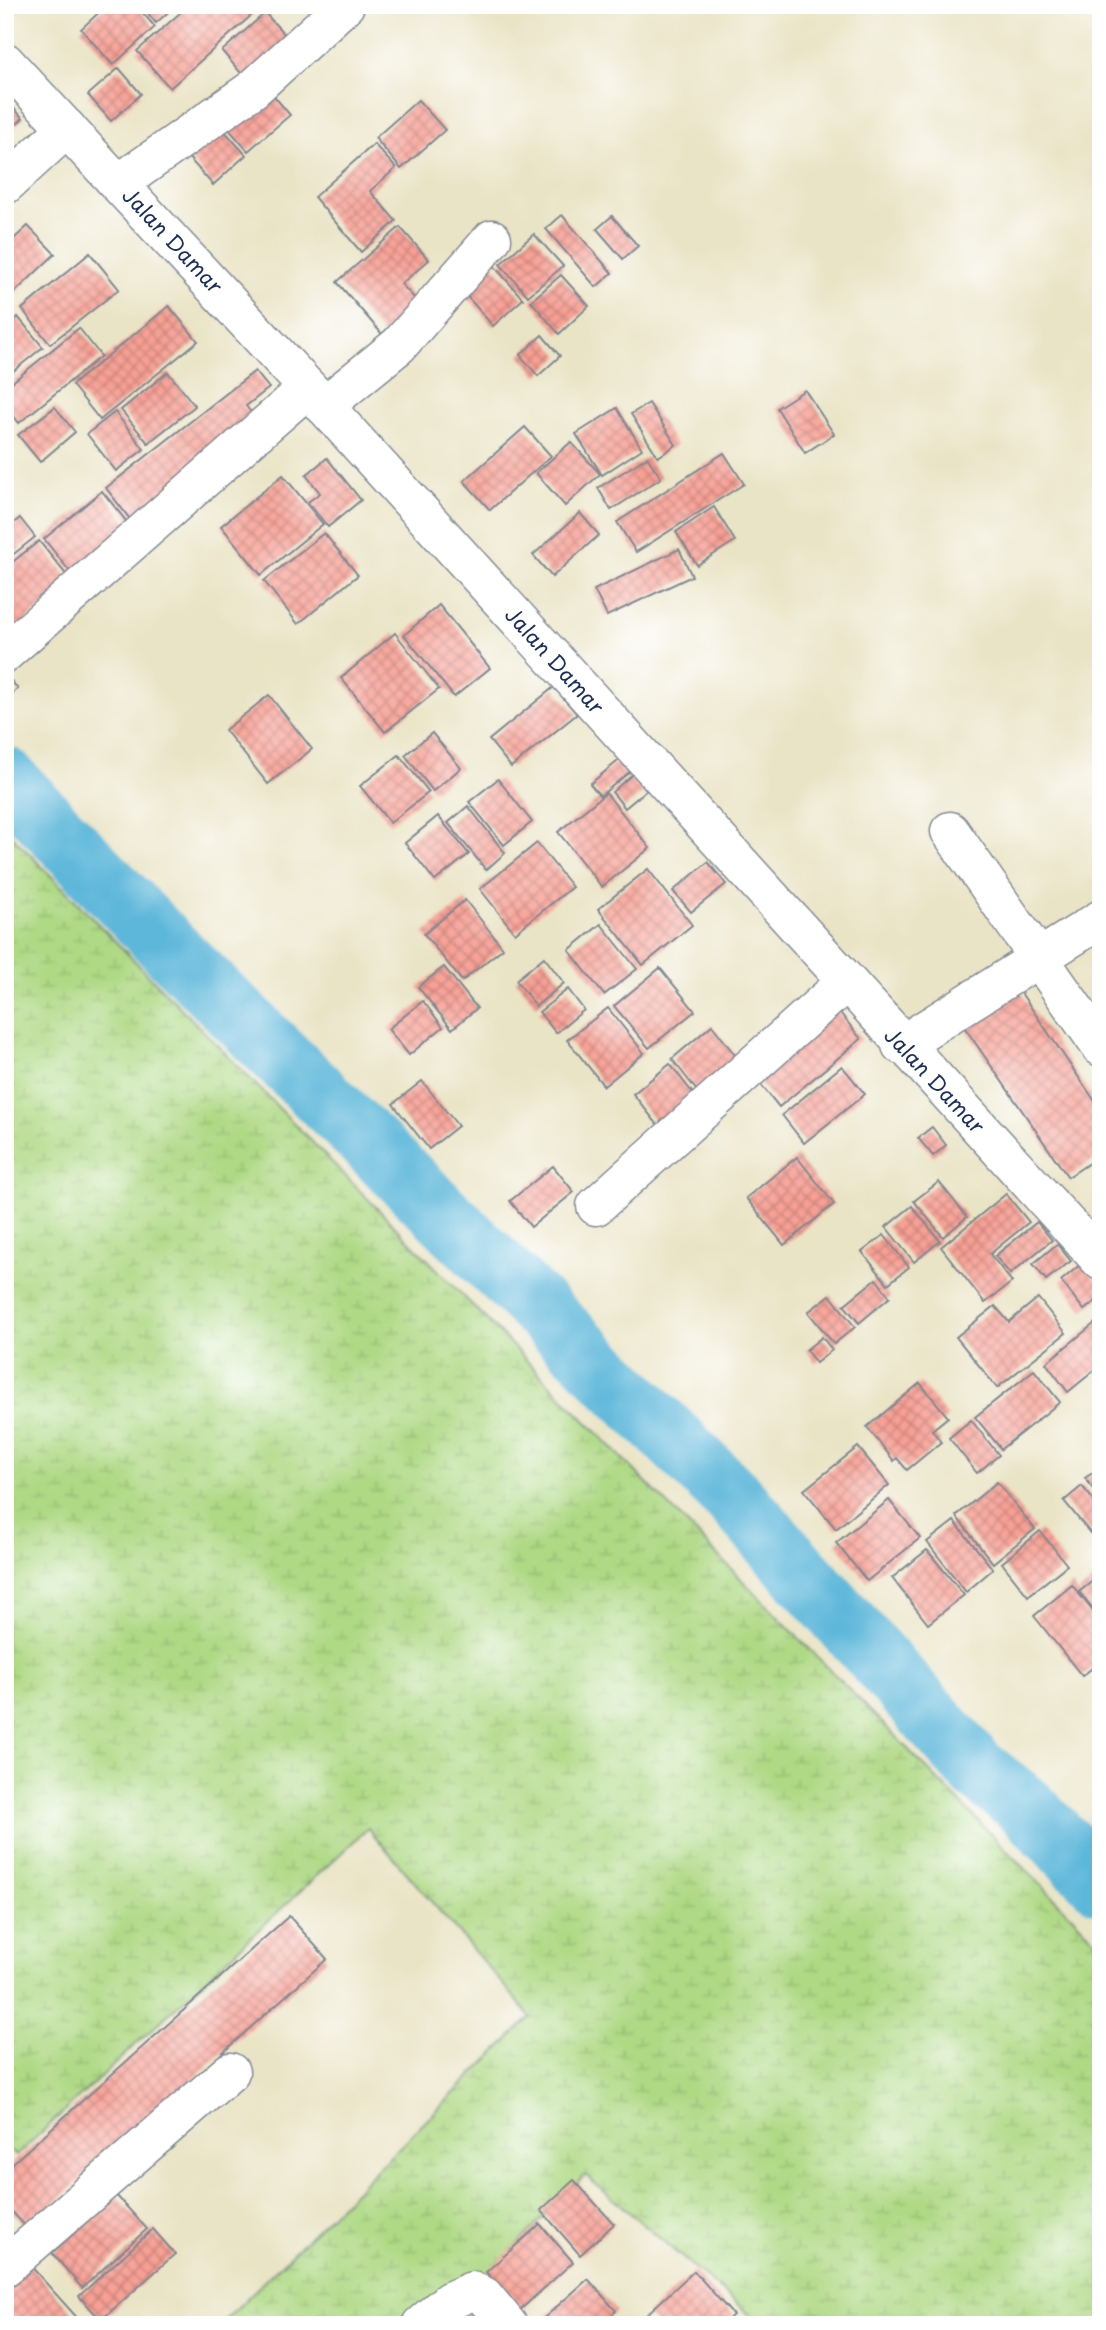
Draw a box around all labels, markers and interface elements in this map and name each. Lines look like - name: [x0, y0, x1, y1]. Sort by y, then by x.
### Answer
- street label: Jalan Damar: [116, 179, 232, 300]
- street label: Jalan Damar: [498, 599, 613, 721]
- street label: Jalan Damar: [878, 1019, 994, 1140]

